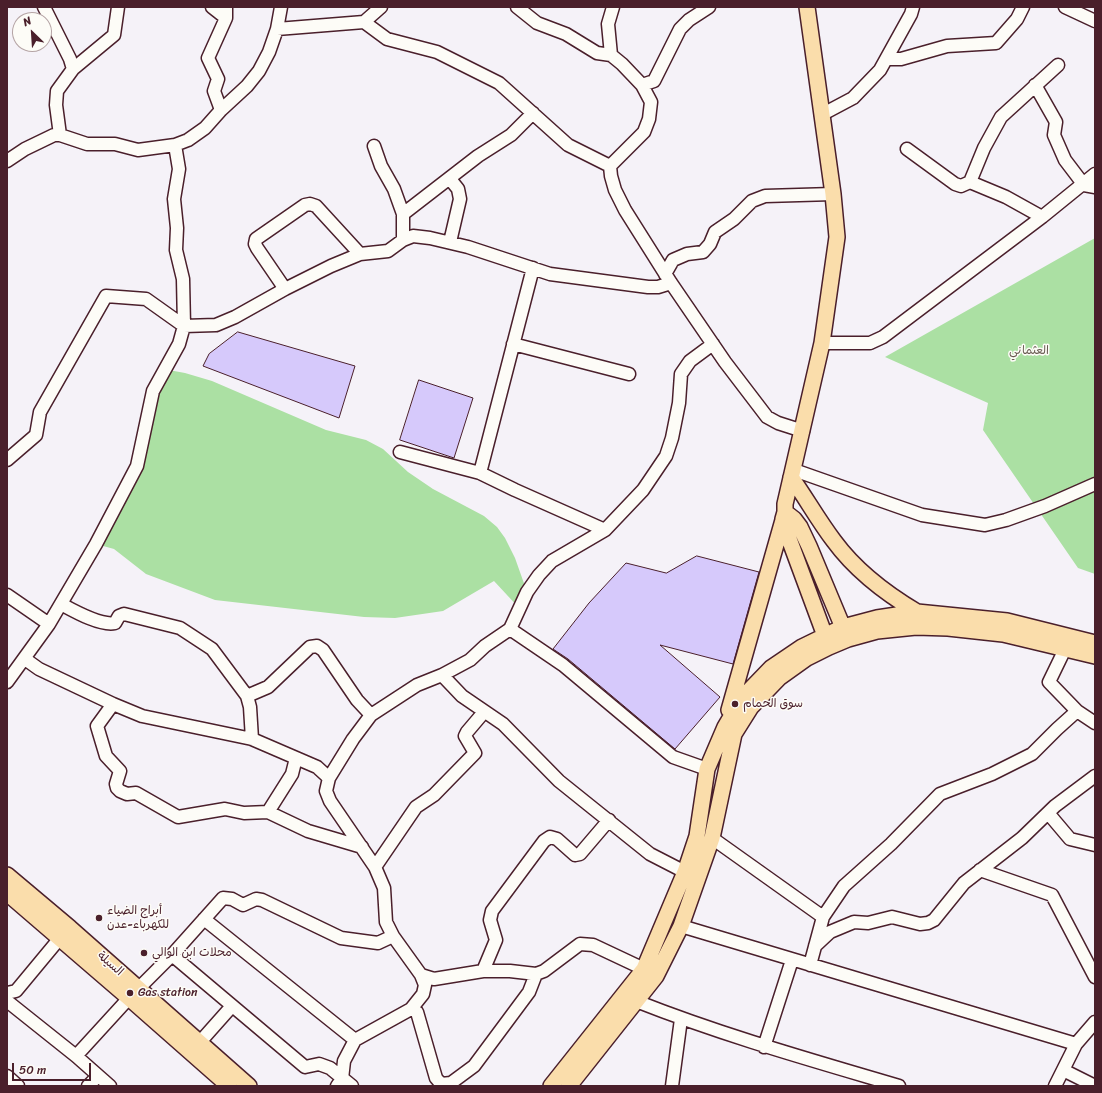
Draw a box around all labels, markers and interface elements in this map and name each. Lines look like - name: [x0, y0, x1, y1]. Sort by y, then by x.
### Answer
- text: N: [20, 11, 35, 32]
- north arrow: [12, 12, 52, 52]
- park label: العثماني: [1009, 344, 1049, 358]
- place label: سوق الحمام: [743, 697, 803, 711]
- marker: سوق الحمام: [730, 699, 740, 709]
- place label: أبراج الضياء للكهرباء-عدن: [107, 904, 169, 932]
- marker: أبراج الضياء للكهرباء-عدن: [94, 913, 104, 923]
- place label: محلات ابن الوالي: [152, 946, 232, 960]
- marker: محلات ابن الوالي: [139, 948, 149, 958]
- street label: السيلة: [94, 949, 126, 979]
- place label: Gas station: [138, 986, 197, 1000]
- marker: Gas station: [125, 988, 135, 998]
- scale bar: [14, 1055, 93, 1081]
- text: 50 m: [19, 1059, 46, 1081]

